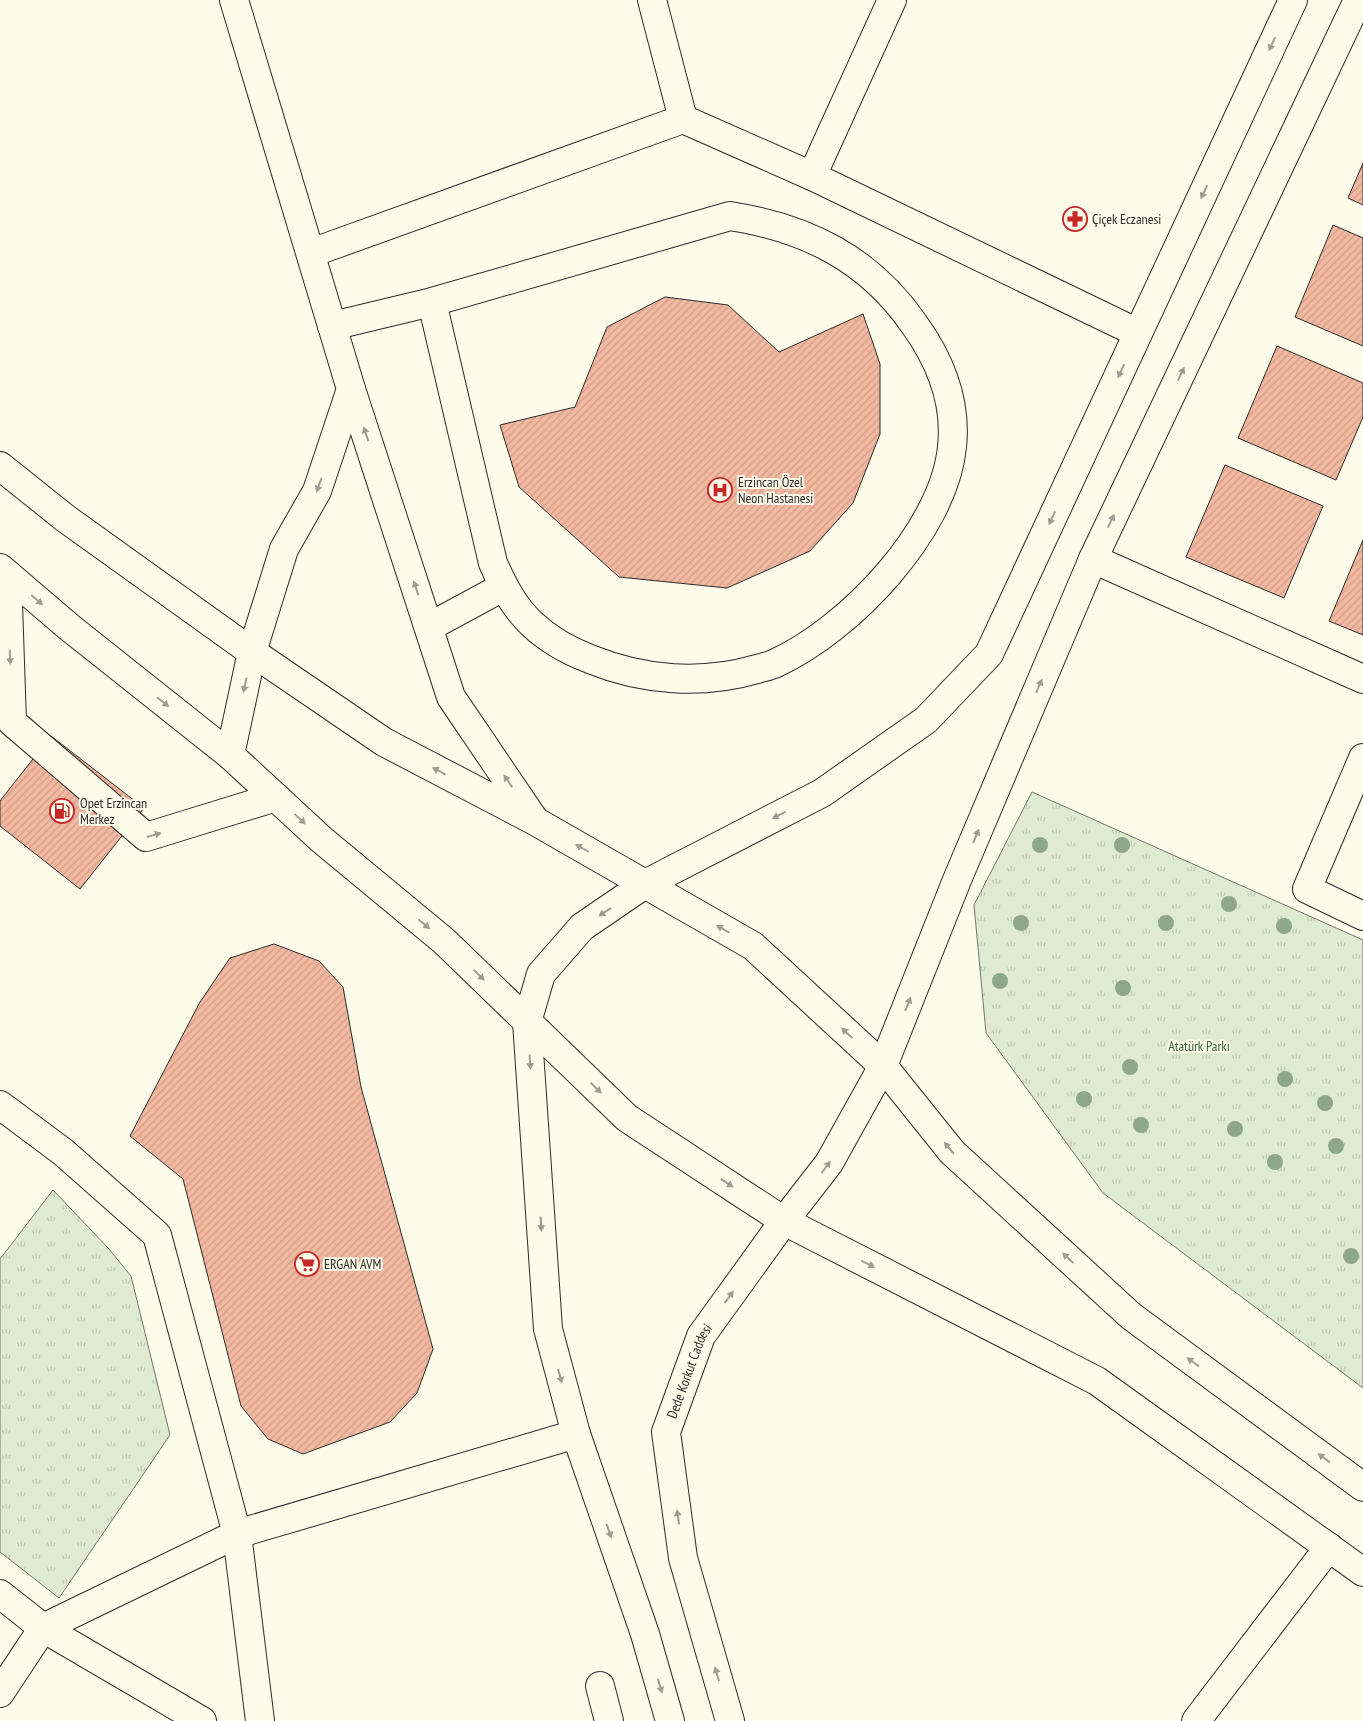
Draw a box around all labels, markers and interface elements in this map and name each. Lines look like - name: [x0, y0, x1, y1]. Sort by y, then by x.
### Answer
- one-way arrow: [1268, 37, 1276, 51]
- one-way arrow: [1199, 185, 1207, 199]
- pharmacy icon: Çiçek Eczanesi: [1062, 206, 1088, 232]
- place label: Çiçek Eczanesi: [1092, 210, 1161, 228]
- one-way arrow: [1116, 364, 1124, 378]
- one-way arrow: [1177, 367, 1185, 381]
- one-way arrow: [362, 426, 370, 441]
- place label: Erzincan Özel Neon Hastanesi: [738, 473, 813, 507]
- hospital icon: Erzincan Özel Neon Hastanesi: [707, 477, 733, 503]
- one-way arrow: [315, 478, 323, 493]
- one-way arrow: [1048, 511, 1056, 525]
- one-way arrow: [1107, 514, 1115, 528]
- one-way arrow: [412, 581, 419, 596]
- one-way arrow: [30, 594, 43, 605]
- one-way arrow: [6, 650, 14, 666]
- one-way arrow: [241, 678, 249, 693]
- one-way arrow: [1036, 679, 1044, 693]
- one-way arrow: [156, 696, 169, 707]
- one-way arrow: [432, 767, 447, 775]
- one-way arrow: [503, 774, 513, 787]
- place label: Opet Erzincan Merkez: [80, 794, 147, 828]
- fuel station icon: Opet Erzincan Merkez: [49, 798, 75, 824]
- one-way arrow: [772, 811, 786, 819]
- one-way arrow: [293, 813, 305, 825]
- one-way arrow: [973, 829, 981, 843]
- one-way arrow: [147, 830, 162, 838]
- one-way arrow: [576, 844, 589, 853]
- one-way arrow: [598, 907, 612, 916]
- one-way arrow: [417, 919, 430, 930]
- one-way arrow: [717, 925, 730, 934]
- one-way arrow: [473, 969, 485, 981]
- one-way arrow: [904, 996, 912, 1011]
- one-way arrow: [842, 1027, 854, 1039]
- park label: Atatürk Parkı: [1168, 1037, 1230, 1055]
- one-way arrow: [526, 1054, 534, 1070]
- one-way arrow: [589, 1082, 601, 1094]
- one-way arrow: [943, 1142, 954, 1155]
- one-way arrow: [821, 1160, 831, 1173]
- one-way arrow: [720, 1178, 734, 1188]
- one-way arrow: [537, 1216, 545, 1232]
- supermarket icon: ERGAN AVM: [294, 1251, 320, 1277]
- one-way arrow: [1062, 1252, 1074, 1264]
- place label: ERGAN AVM: [324, 1255, 382, 1273]
- one-way arrow: [860, 1260, 875, 1268]
- one-way arrow: [724, 1291, 735, 1304]
- street label: Dede Korkut Caddesi: [663, 1320, 716, 1421]
- one-way arrow: [1186, 1357, 1200, 1367]
- one-way arrow: [557, 1369, 565, 1384]
- one-way arrow: [1317, 1453, 1331, 1463]
- one-way arrow: [674, 1509, 682, 1525]
- one-way arrow: [605, 1524, 613, 1539]
- one-way arrow: [712, 1667, 720, 1682]
- one-way arrow: [656, 1678, 664, 1693]

